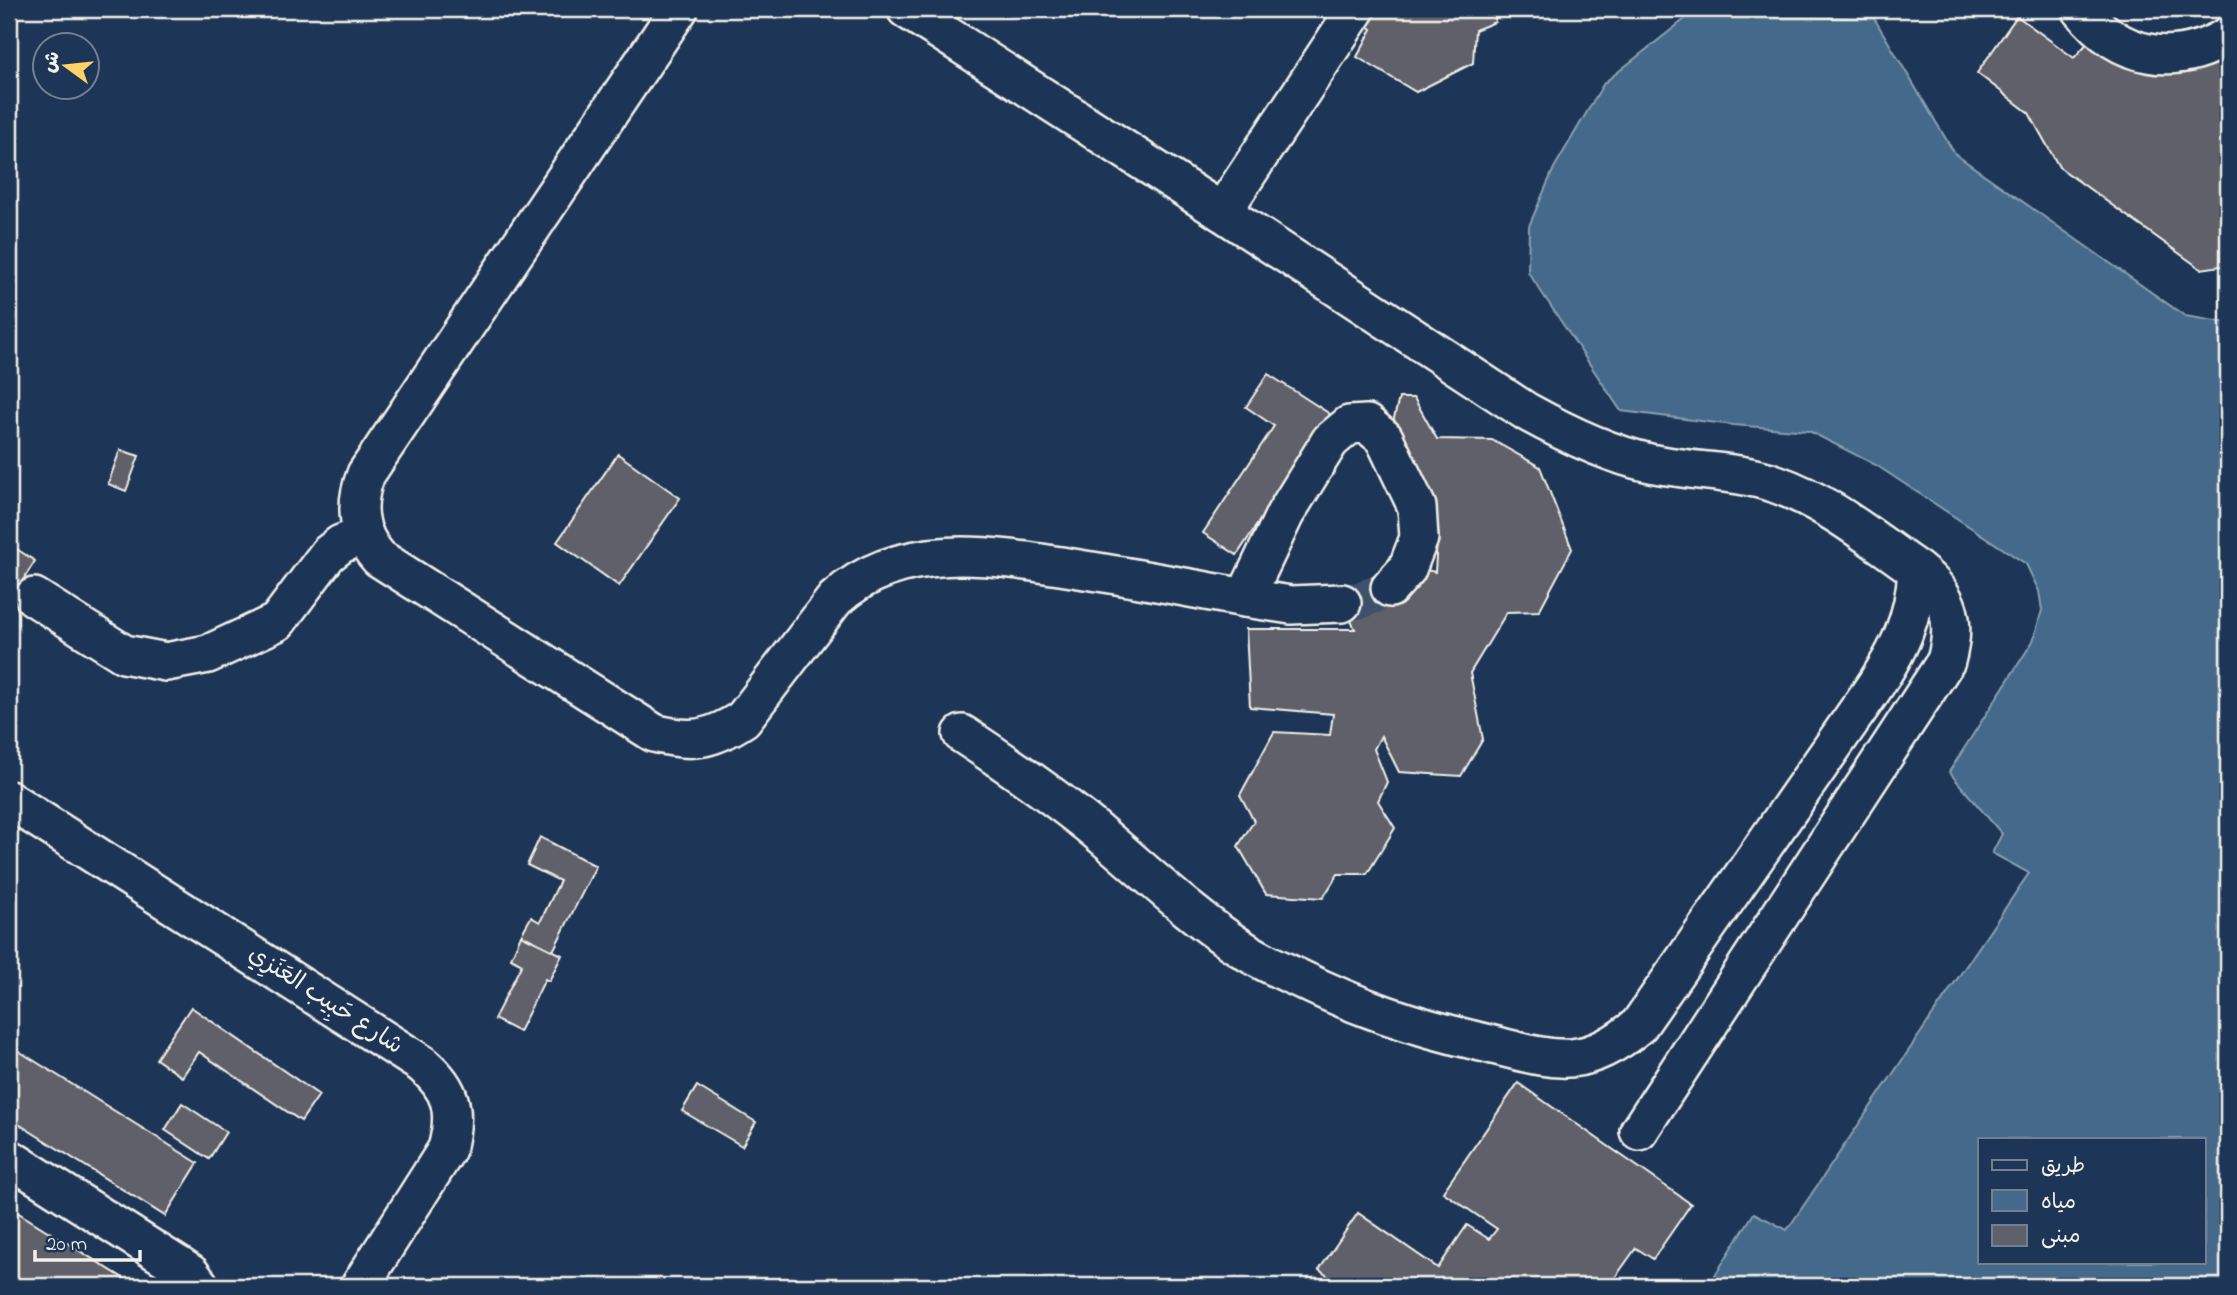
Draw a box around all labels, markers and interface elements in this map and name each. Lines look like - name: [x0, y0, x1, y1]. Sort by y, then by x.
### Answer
- north arrow: [32, 32, 102, 102]
- text: ش: [36, 49, 68, 76]
- street label: شارع حَبِيب العَنَزِي: [241, 938, 409, 1064]
- legend: [1978, 1138, 2206, 1264]
- text: طريق: [2041, 1152, 2085, 1182]
- text: مياه: [2041, 1188, 2076, 1218]
- scale bar: [35, 1218, 140, 1262]
- text: مبنى: [2041, 1222, 2080, 1252]
- text: 20 m: [46, 1230, 87, 1260]

